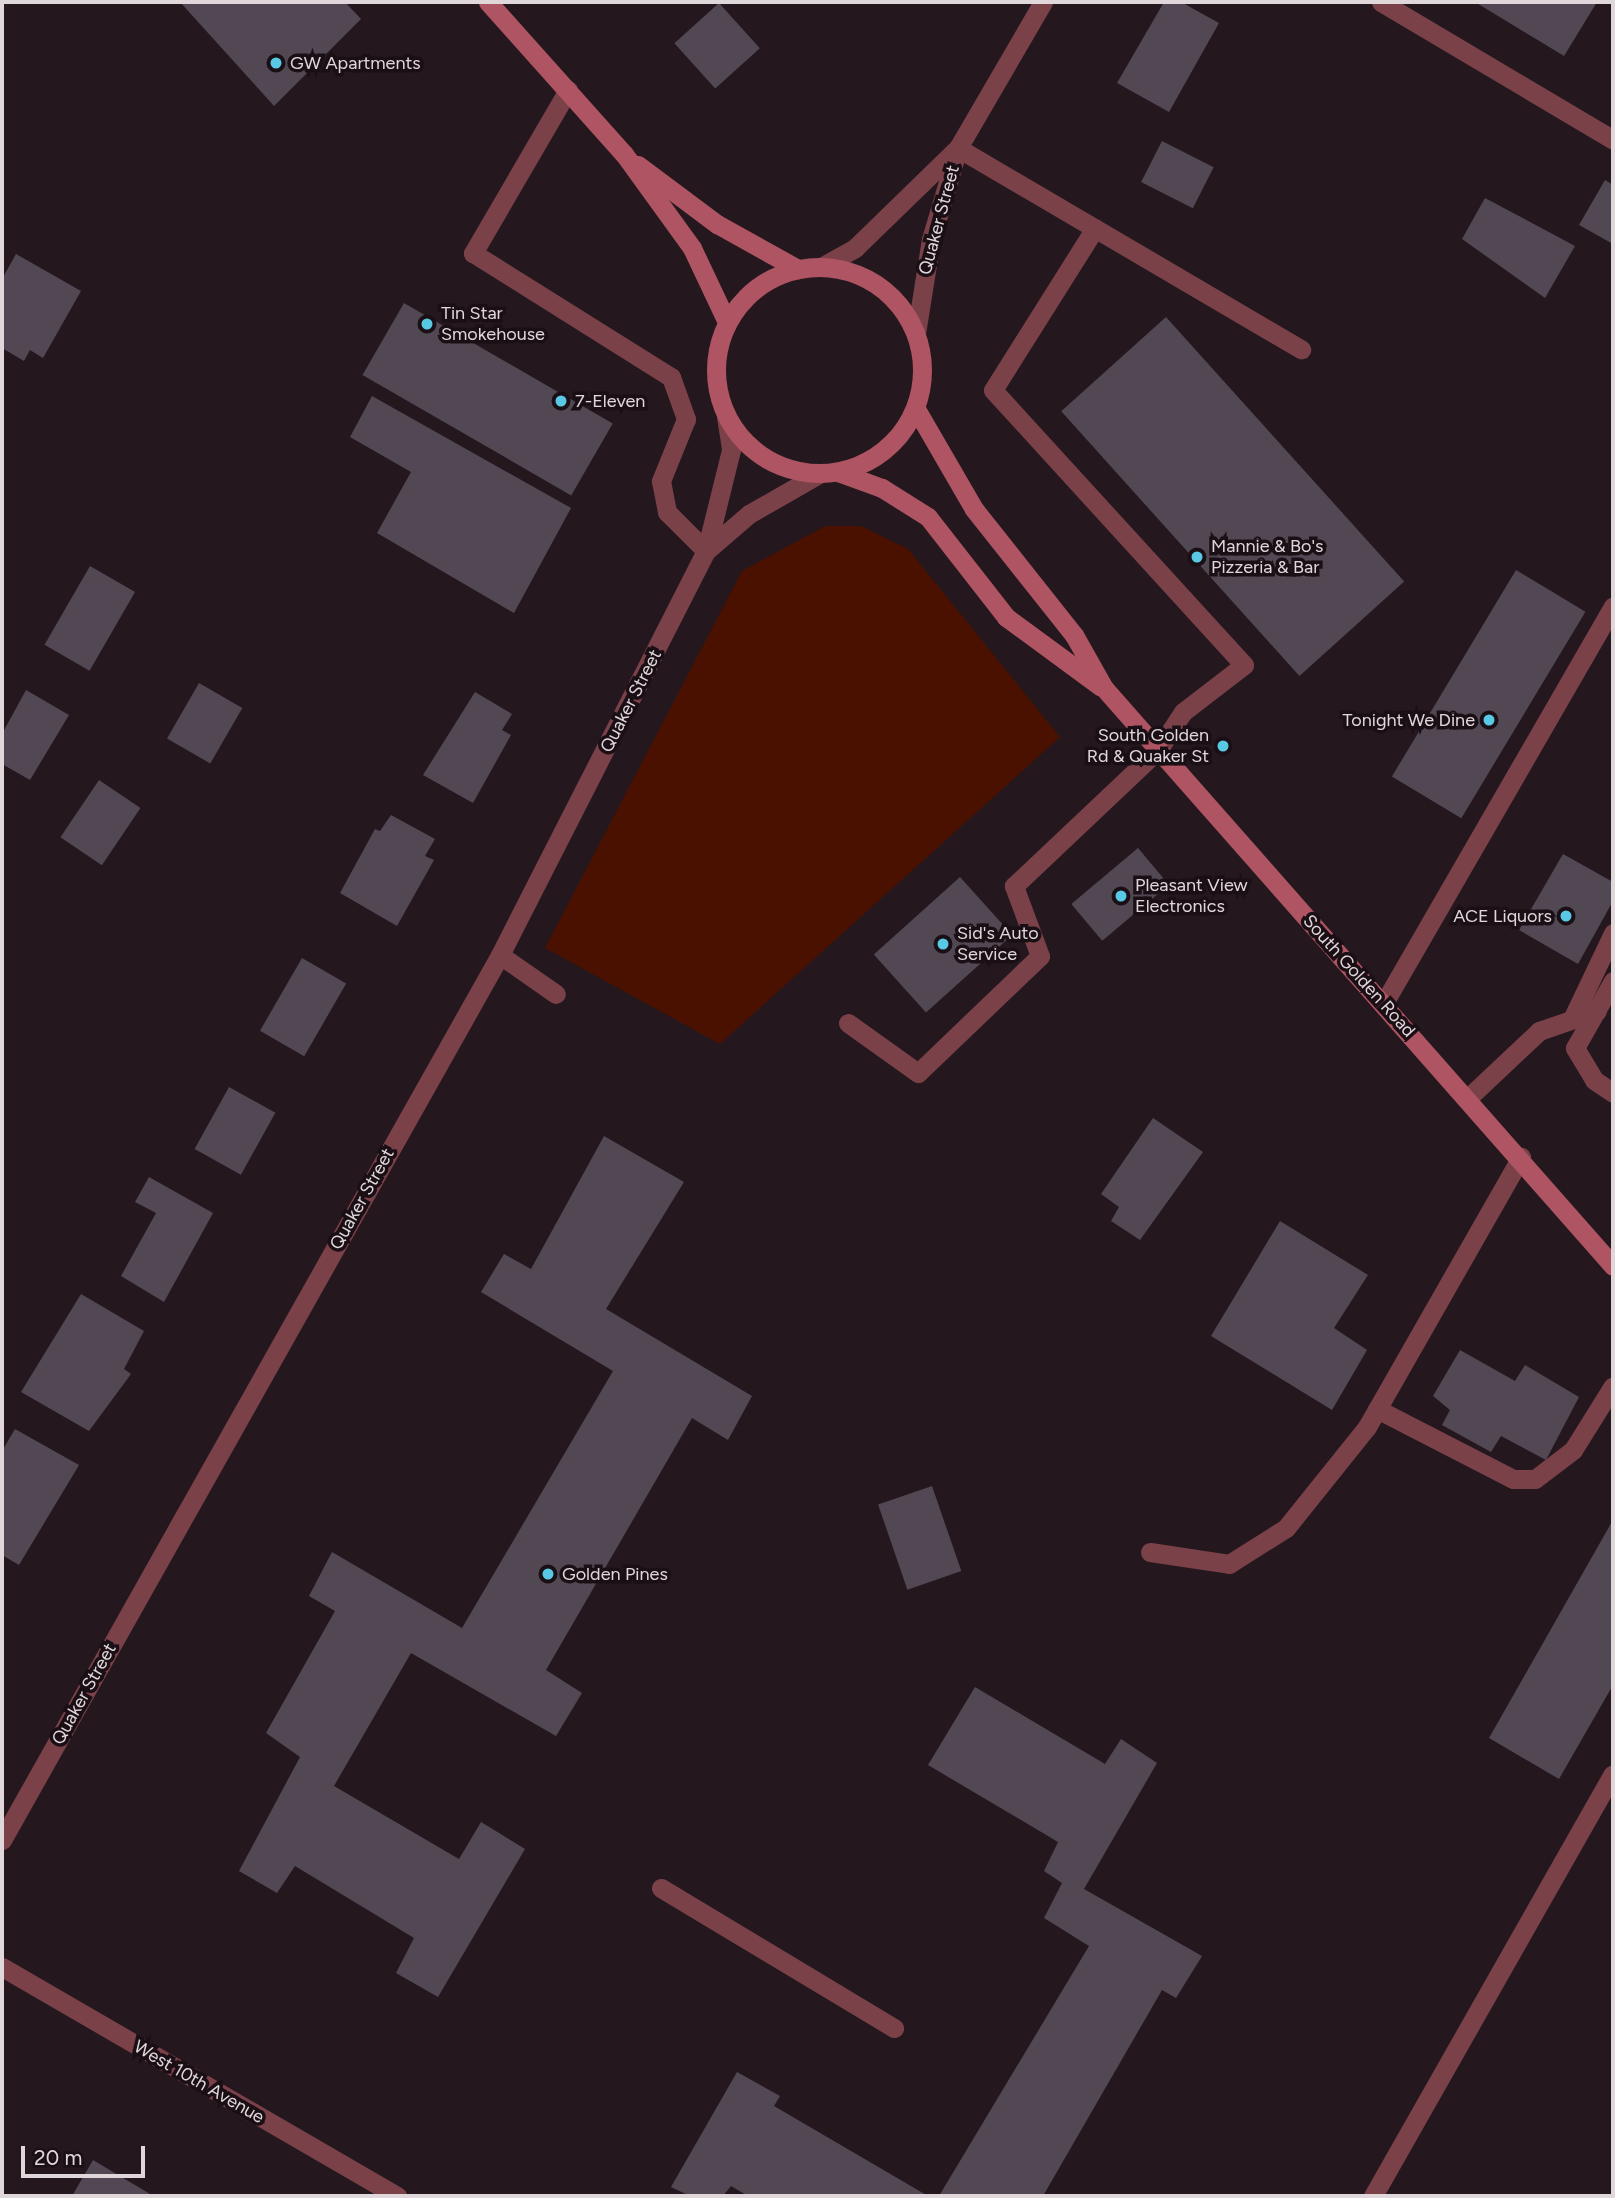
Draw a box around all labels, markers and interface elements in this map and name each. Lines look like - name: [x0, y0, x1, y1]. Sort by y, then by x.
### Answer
- place label: GW Apartments: [290, 52, 421, 74]
- marker: GW Apartments: [268, 55, 284, 71]
- street label: Quaker Street: [914, 163, 964, 277]
- place label: Tin Star Smokehouse: [441, 303, 545, 346]
- marker: Tin Star Smokehouse: [419, 316, 435, 332]
- place label: 7-Eleven: [575, 390, 645, 412]
- marker: 7-Eleven: [553, 393, 569, 409]
- place label: Mannie & Bo's Pizzeria & Bar: [1211, 536, 1323, 578]
- marker: Mannie & Bo's Pizzeria & Bar: [1189, 549, 1205, 565]
- street label: Quaker Street: [596, 646, 666, 756]
- place label: Tonight We Dine: [1342, 709, 1475, 731]
- marker: Tonight We Dine: [1481, 712, 1497, 728]
- place label: South Golden Rd & Quaker St: [1087, 725, 1209, 768]
- marker: South Golden Rd & Quaker St: [1215, 738, 1231, 754]
- place label: Pleasant View Electronics: [1135, 875, 1248, 917]
- marker: Pleasant View Electronics: [1113, 888, 1129, 904]
- place label: ACE Liquors: [1453, 905, 1552, 927]
- marker: ACE Liquors: [1558, 908, 1574, 924]
- street label: South Golden Road: [1298, 910, 1420, 1042]
- place label: Sid's Auto Service: [957, 923, 1039, 965]
- marker: Sid's Auto Service: [935, 936, 951, 952]
- street label: Quaker Street: [325, 1145, 399, 1253]
- place label: Golden Pines: [562, 1563, 668, 1585]
- marker: Golden Pines: [540, 1566, 556, 1582]
- street label: Quaker Street: [47, 1640, 121, 1748]
- street label: West 10th Avenue: [130, 2036, 268, 2128]
- scale bar: [24, 2132, 149, 2176]
- text: 20 m: [34, 2145, 82, 2170]

